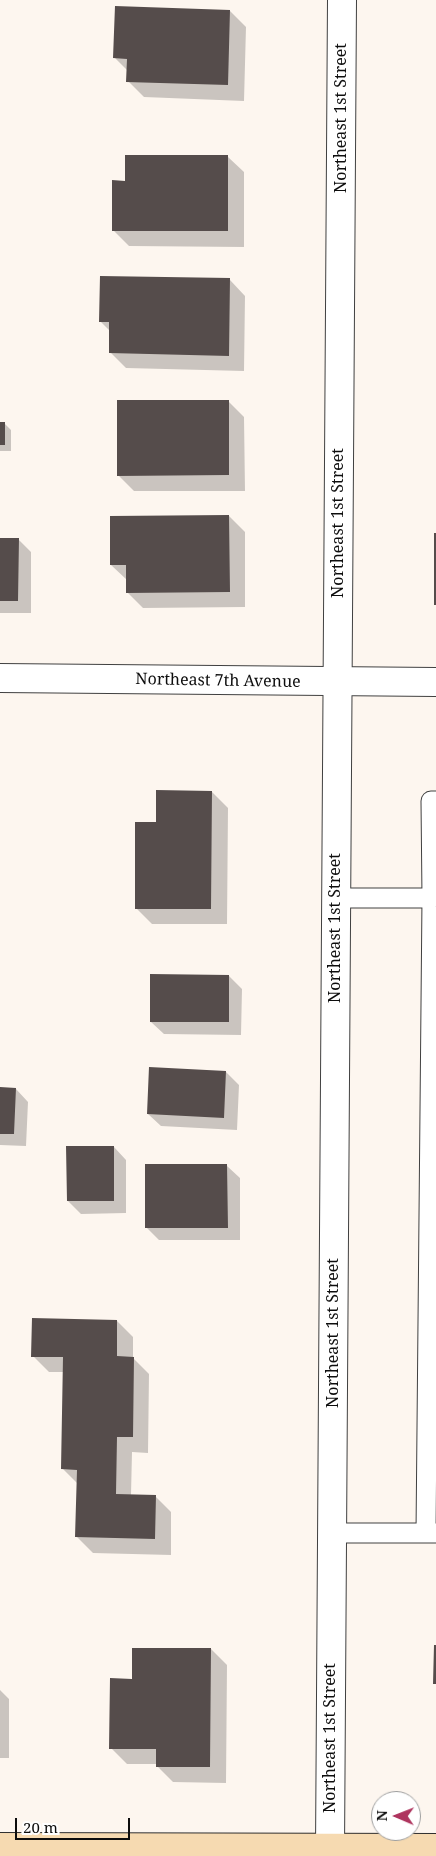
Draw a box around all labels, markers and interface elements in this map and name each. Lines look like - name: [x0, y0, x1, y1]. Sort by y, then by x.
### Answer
- street label: Northeast 1st Street: [331, 43, 351, 193]
- street label: Northeast 1st Street: [328, 448, 348, 598]
- street label: Northeast 7th Avenue: [135, 670, 301, 692]
- street label: Northeast 1st Street: [325, 853, 345, 1003]
- street label: Northeast 1st Street: [323, 1258, 343, 1408]
- street label: Northeast 1st Street: [320, 1663, 340, 1813]
- north arrow: [371, 1791, 421, 1841]
- scale bar: [18, 1808, 132, 1840]
- text: N: [372, 1810, 391, 1821]
- text: 20 m: [23, 1817, 58, 1837]

